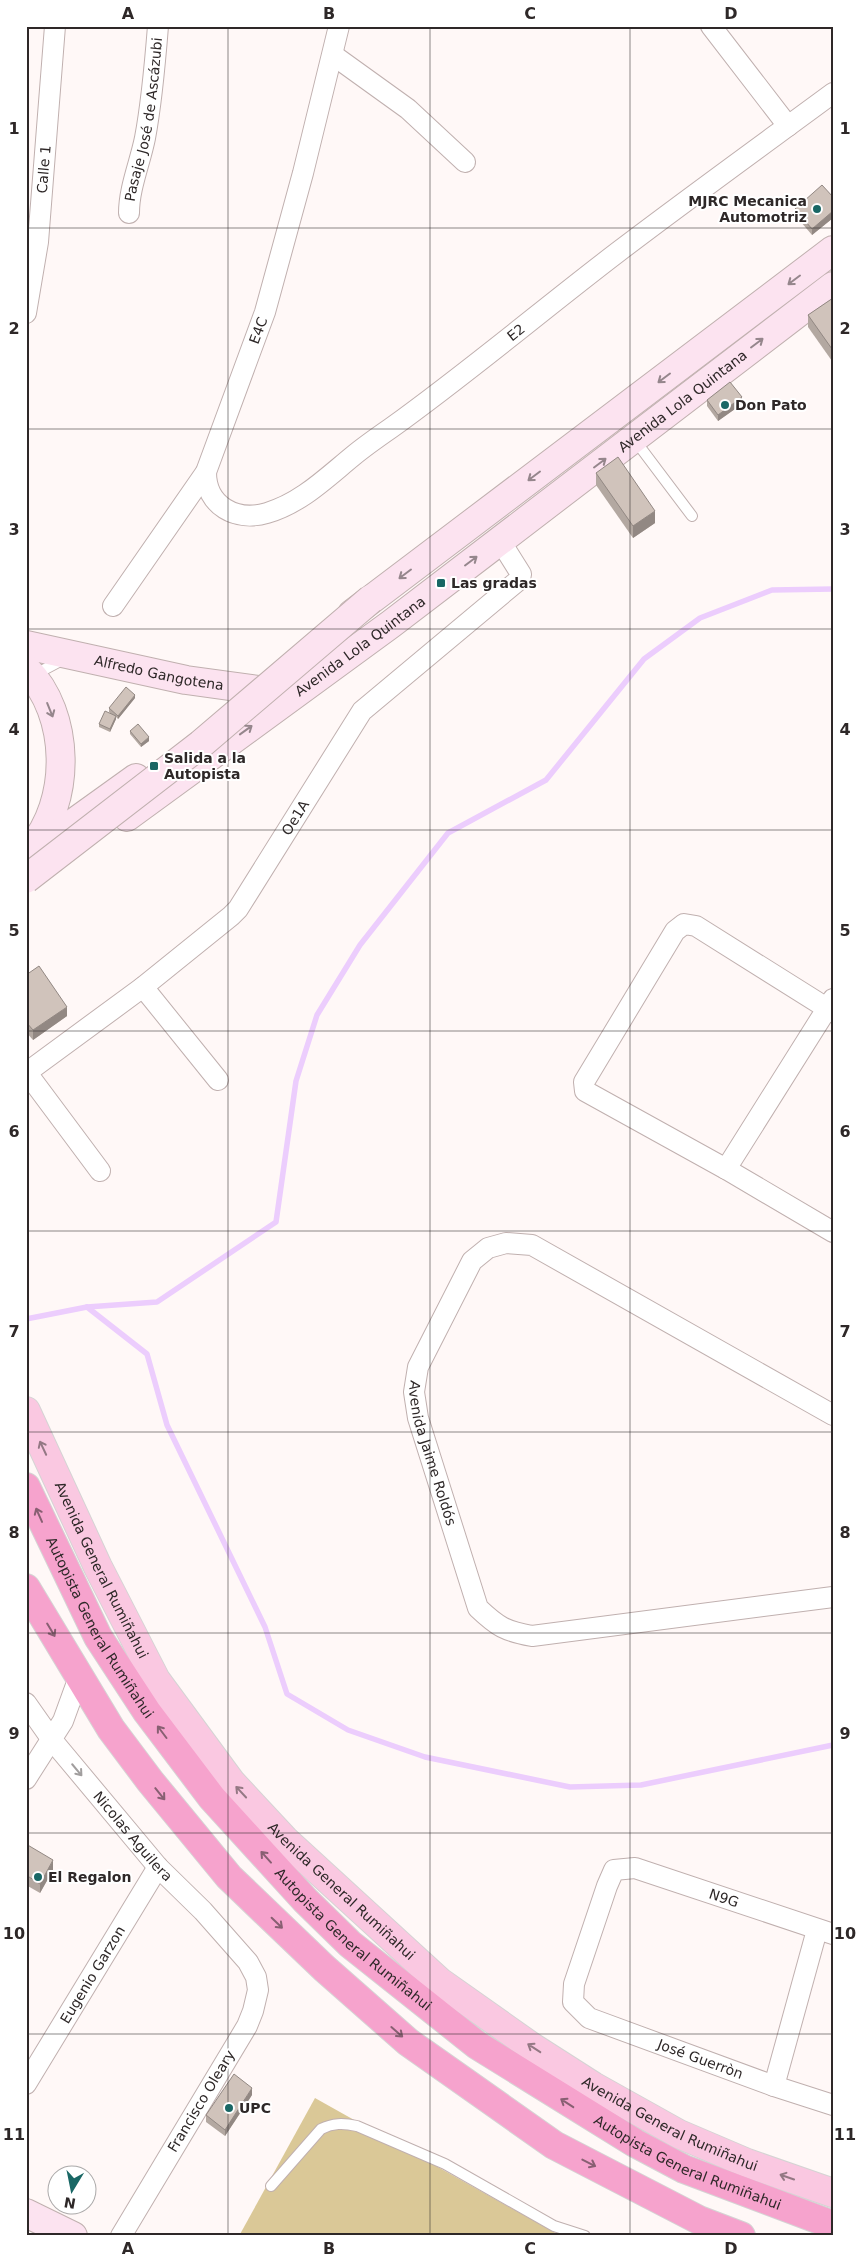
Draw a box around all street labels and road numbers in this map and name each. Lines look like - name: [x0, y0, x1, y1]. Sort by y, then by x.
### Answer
- street label: Pasaje José de Ascázubi: [122, 37, 165, 203]
- street label: Calle 1: [34, 145, 54, 194]
- street label: E4C: [246, 315, 271, 346]
- street label: E2: [504, 321, 528, 344]
- street label: Avenida Lola Quintana: [615, 347, 750, 455]
- street label: Avenida Lola Quintana: [292, 593, 428, 699]
- street label: Alfredo Gangotena: [93, 652, 225, 693]
- street label: Oe1A: [278, 797, 312, 838]
- street label: Avenida Jaime Roldós: [406, 1379, 459, 1528]
- street label: Avenida General Rumiñahui: [52, 1479, 151, 1661]
- street label: Autopista General Rumiñahui: [43, 1534, 157, 1721]
- street label: Nicolas Aguilera: [90, 1788, 176, 1885]
- street label: Avenida General Rumiñahui: [265, 1819, 418, 1963]
- street label: Autopista General Rumiñahui: [272, 1865, 435, 2014]
- street label: N9G: [707, 1886, 741, 1910]
- street label: Eugenio Garzon: [57, 1923, 128, 2026]
- street label: José Guerròn: [655, 2036, 745, 2082]
- street label: Francisco Oleary: [164, 2047, 238, 2155]
- street label: Avenida General Rumiñahui: [579, 2073, 760, 2174]
- street label: Autopista General Rumiñahui: [591, 2112, 784, 2213]

